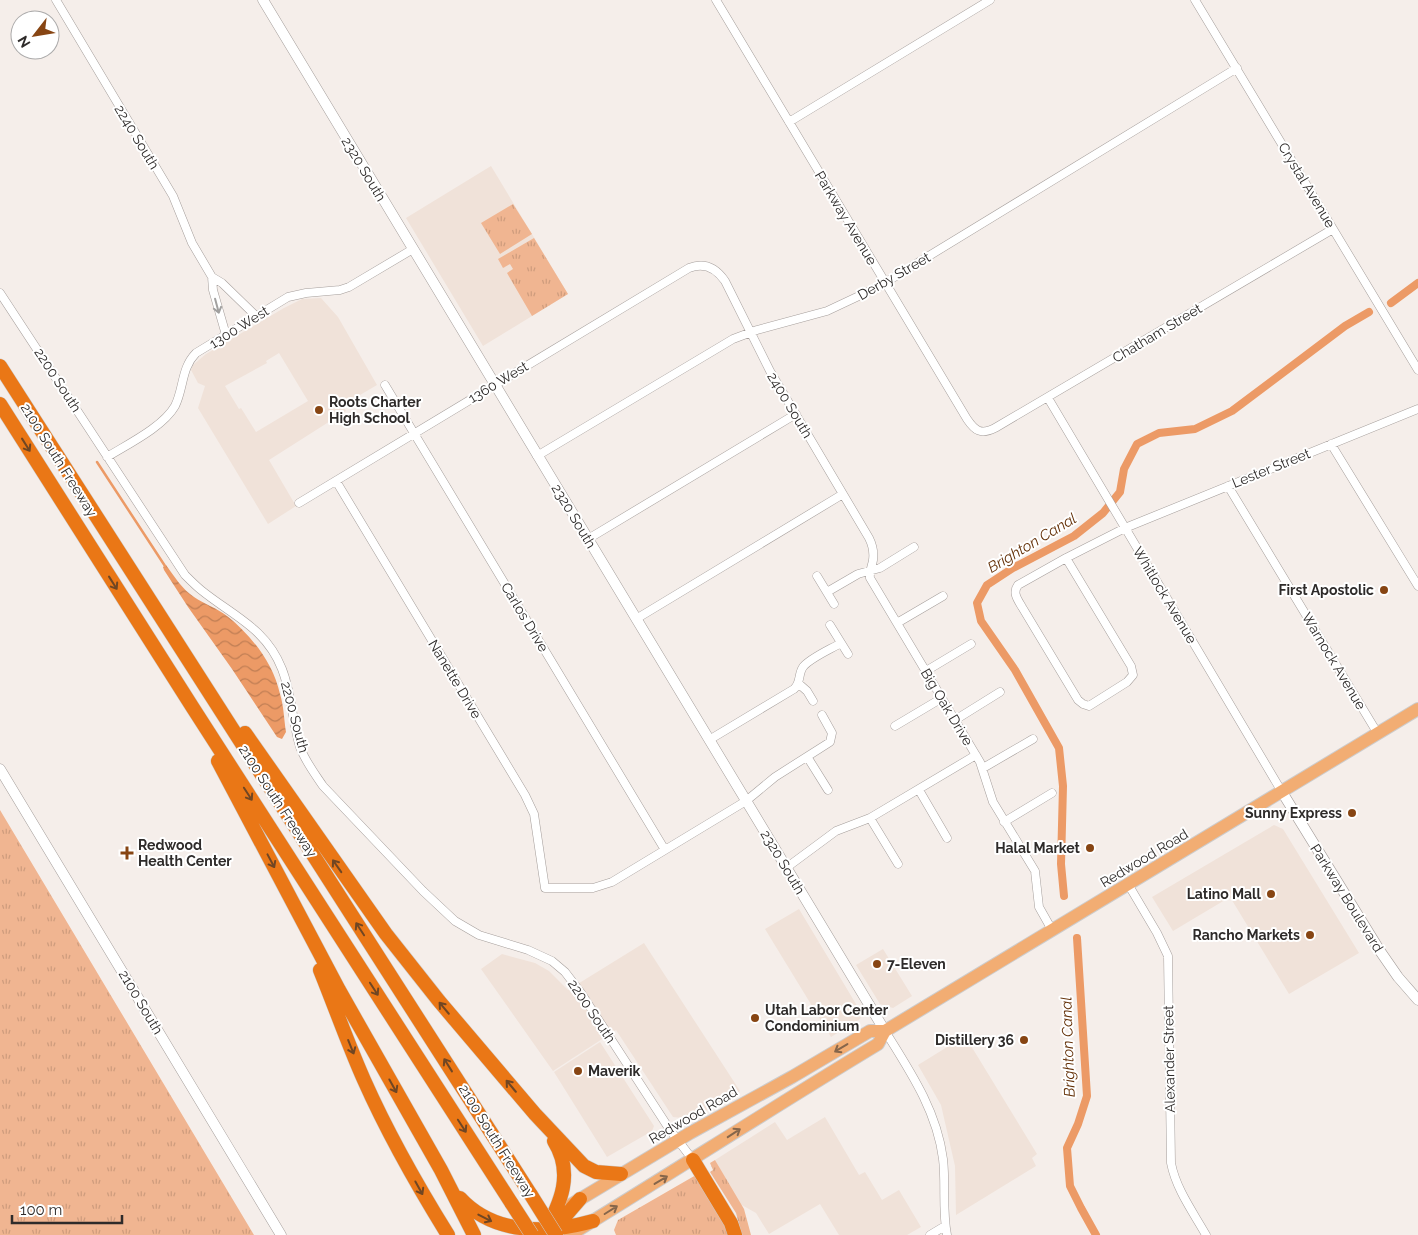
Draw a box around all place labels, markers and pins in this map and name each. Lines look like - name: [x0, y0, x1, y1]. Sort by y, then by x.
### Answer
- place label: Roots Charter High School: [329, 394, 422, 426]
- marker: Roots Charter High School: [313, 404, 325, 416]
- place label: First Apostolic: [1278, 582, 1374, 598]
- marker: First Apostolic: [1378, 584, 1390, 596]
- place label: Sunny Express: [1245, 805, 1342, 821]
- marker: Sunny Express: [1346, 807, 1358, 819]
- place label: Redwood Health Center: [138, 837, 232, 869]
- place label: Halal Market: [995, 840, 1081, 856]
- marker: Halal Market: [1084, 842, 1096, 854]
- marker: Redwood Health Center: [120, 846, 134, 860]
- place label: Latino Mall: [1187, 886, 1262, 902]
- marker: Latino Mall: [1265, 888, 1277, 900]
- place label: Rancho Markets: [1193, 927, 1300, 943]
- marker: Rancho Markets: [1304, 929, 1316, 941]
- place label: 7-Eleven: [887, 956, 946, 972]
- marker: 7-Eleven: [871, 958, 883, 970]
- place label: Utah Labor Center Condominium: [765, 1002, 889, 1034]
- marker: Utah Labor Center Condominium: [749, 1012, 761, 1024]
- place label: Distillery 36: [935, 1032, 1014, 1048]
- marker: Distillery 36: [1018, 1034, 1030, 1046]
- place label: Maverik: [588, 1063, 641, 1079]
- marker: Maverik: [572, 1065, 584, 1077]

